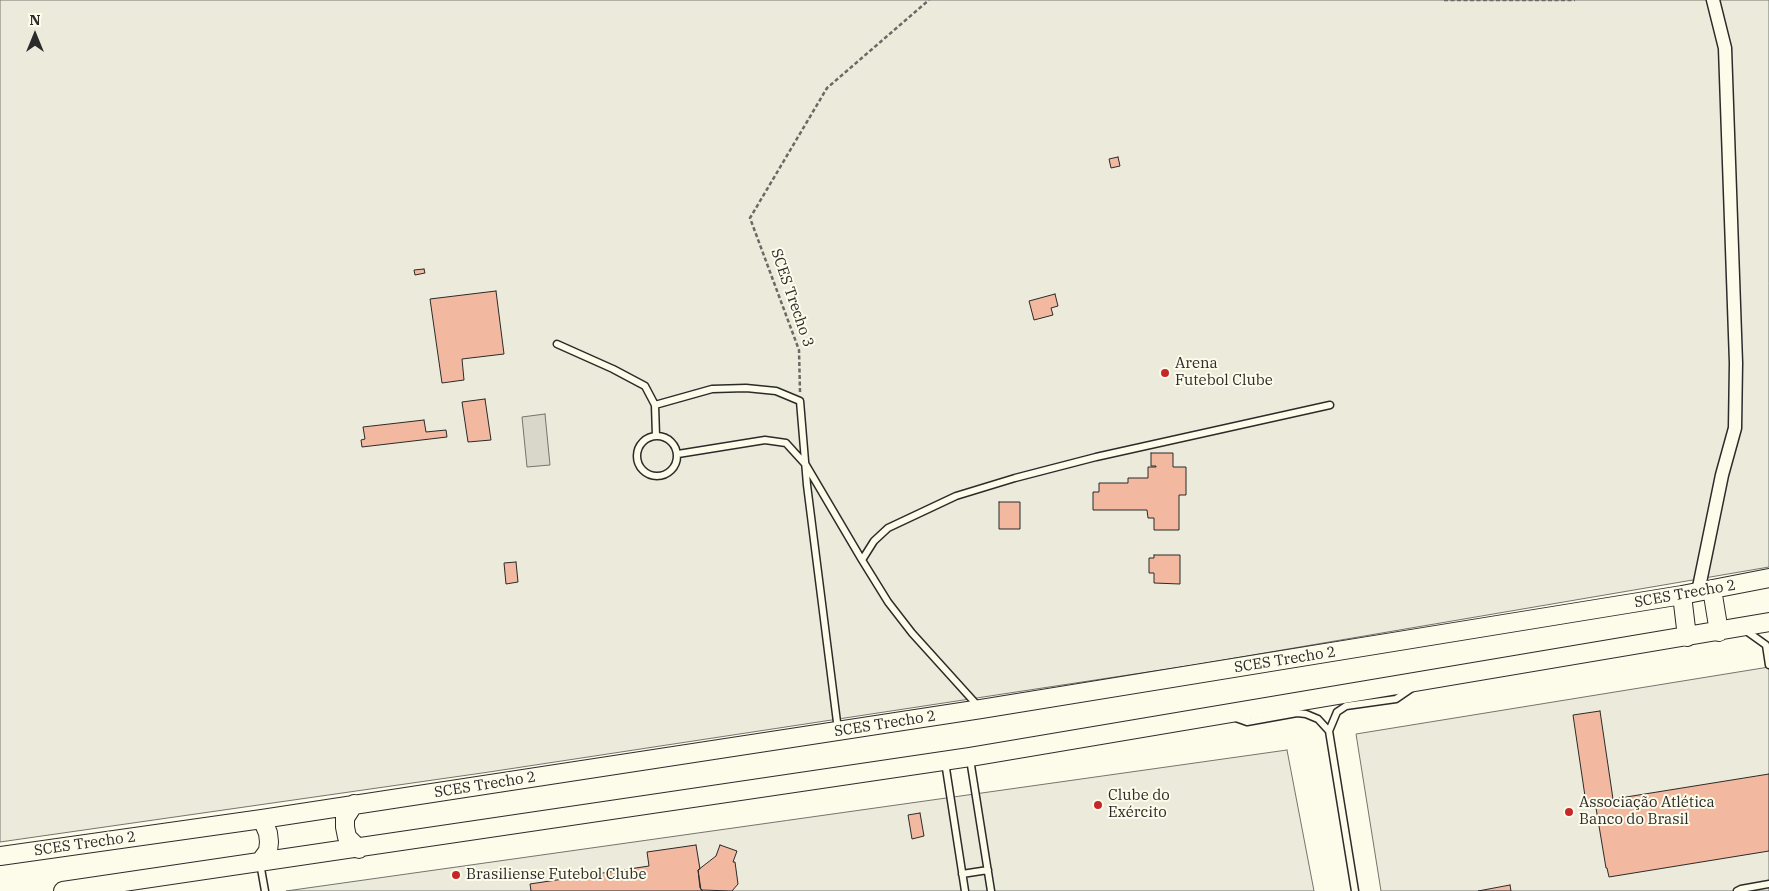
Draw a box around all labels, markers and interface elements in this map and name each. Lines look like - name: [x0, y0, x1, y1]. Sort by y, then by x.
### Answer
- north arrow: [10, 10, 60, 60]
- text: N: [29, 11, 41, 29]
- street label: SCES Trecho 3: [767, 246, 817, 350]
- place label: Arena Futebol Clube: [1175, 355, 1273, 390]
- marker: Arena Futebol Clube: [1159, 367, 1171, 379]
- street label: SCES Trecho 2: [1633, 576, 1737, 612]
- street label: SCES Trecho 2: [1233, 643, 1337, 677]
- street label: SCES Trecho 2: [833, 707, 937, 741]
- street label: SCES Trecho 2: [433, 768, 537, 802]
- place label: Clube do Exército: [1108, 787, 1170, 822]
- place label: Associação Atlética Banco do Brasil: [1579, 794, 1715, 829]
- marker: Clube do Exército: [1092, 799, 1104, 811]
- marker: Associação Atlética Banco do Brasil: [1563, 806, 1575, 818]
- street label: SCES Trecho 2: [33, 828, 137, 860]
- place label: Brasiliense Futebol Clube: [466, 866, 646, 884]
- marker: Brasiliense Futebol Clube: [450, 869, 462, 881]

